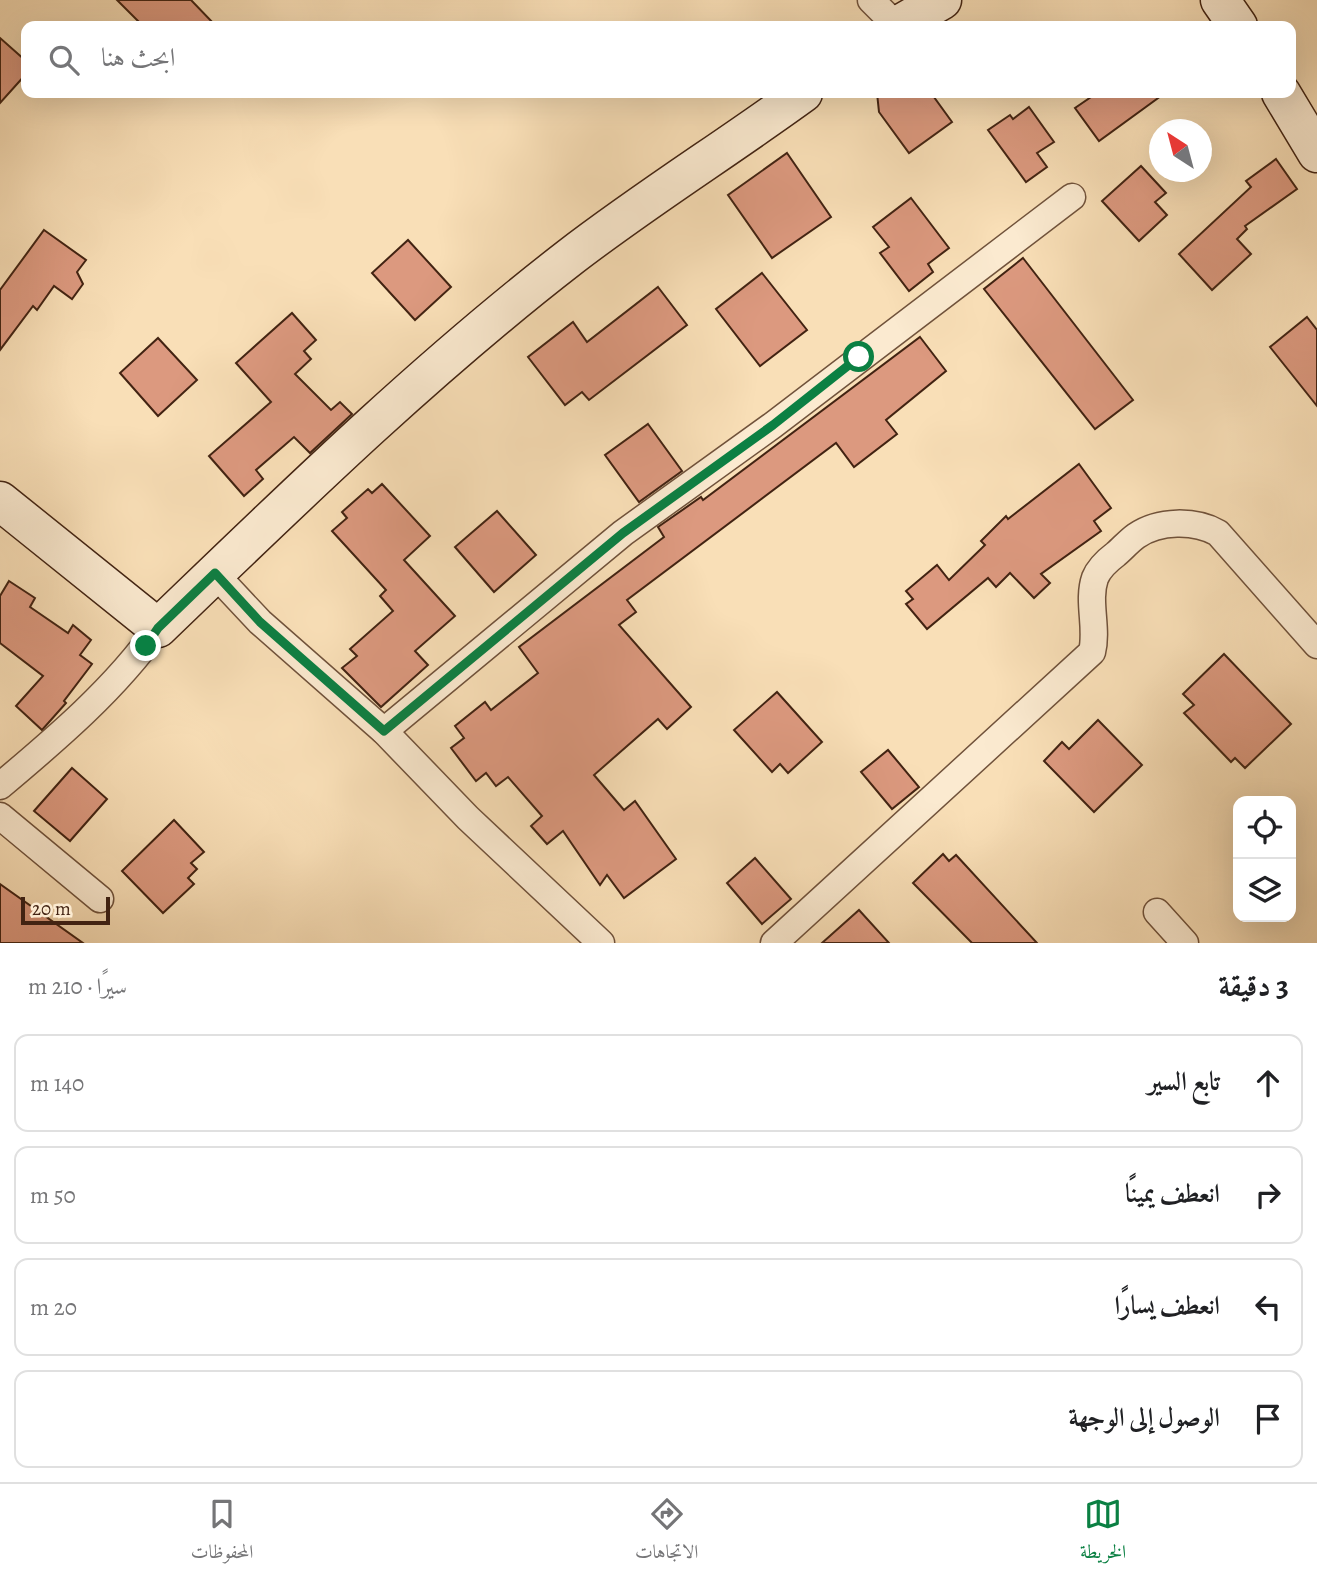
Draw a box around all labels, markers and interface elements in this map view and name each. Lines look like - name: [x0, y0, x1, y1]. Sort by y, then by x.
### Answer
- search box: [21, 21, 1296, 98]
- text: ابحث هنا: [101, 40, 176, 75]
- icon: search: [45, 41, 83, 79]
- north arrow: [1149, 119, 1212, 182]
- route start: [843, 341, 874, 372]
- route end: [130, 630, 161, 661]
- map controls: [1233, 796, 1296, 922]
- button: locate: [1233, 796, 1296, 859]
- button: layers: [1233, 859, 1296, 922]
- scale bar: [21, 894, 110, 926]
- text: 20 m: [32, 896, 71, 922]
- text: 3 دقيقة: [1218, 966, 1289, 1006]
- text: سيرًا · 210 m: [28, 971, 127, 1002]
- text: تابع السير: [1148, 1064, 1220, 1099]
- icon: ahead: [1249, 1064, 1287, 1102]
- text: 140 m: [30, 1068, 84, 1099]
- text: انعطف يمينًا: [1125, 1176, 1220, 1211]
- icon: right: [1249, 1176, 1287, 1214]
- text: 50 m: [30, 1180, 76, 1211]
- text: انعطف يسارًا: [1114, 1288, 1220, 1323]
- icon: left: [1249, 1288, 1287, 1326]
- text: 20 m: [30, 1292, 77, 1323]
- text: الوصول إلى الوجهة: [1068, 1400, 1220, 1435]
- icon: arrive: [1249, 1400, 1287, 1438]
- tab: المحفوظات: [191, 1495, 253, 1570]
- tab: الاتجاهات: [635, 1495, 698, 1570]
- tab: الخريطة: [1080, 1495, 1126, 1570]

